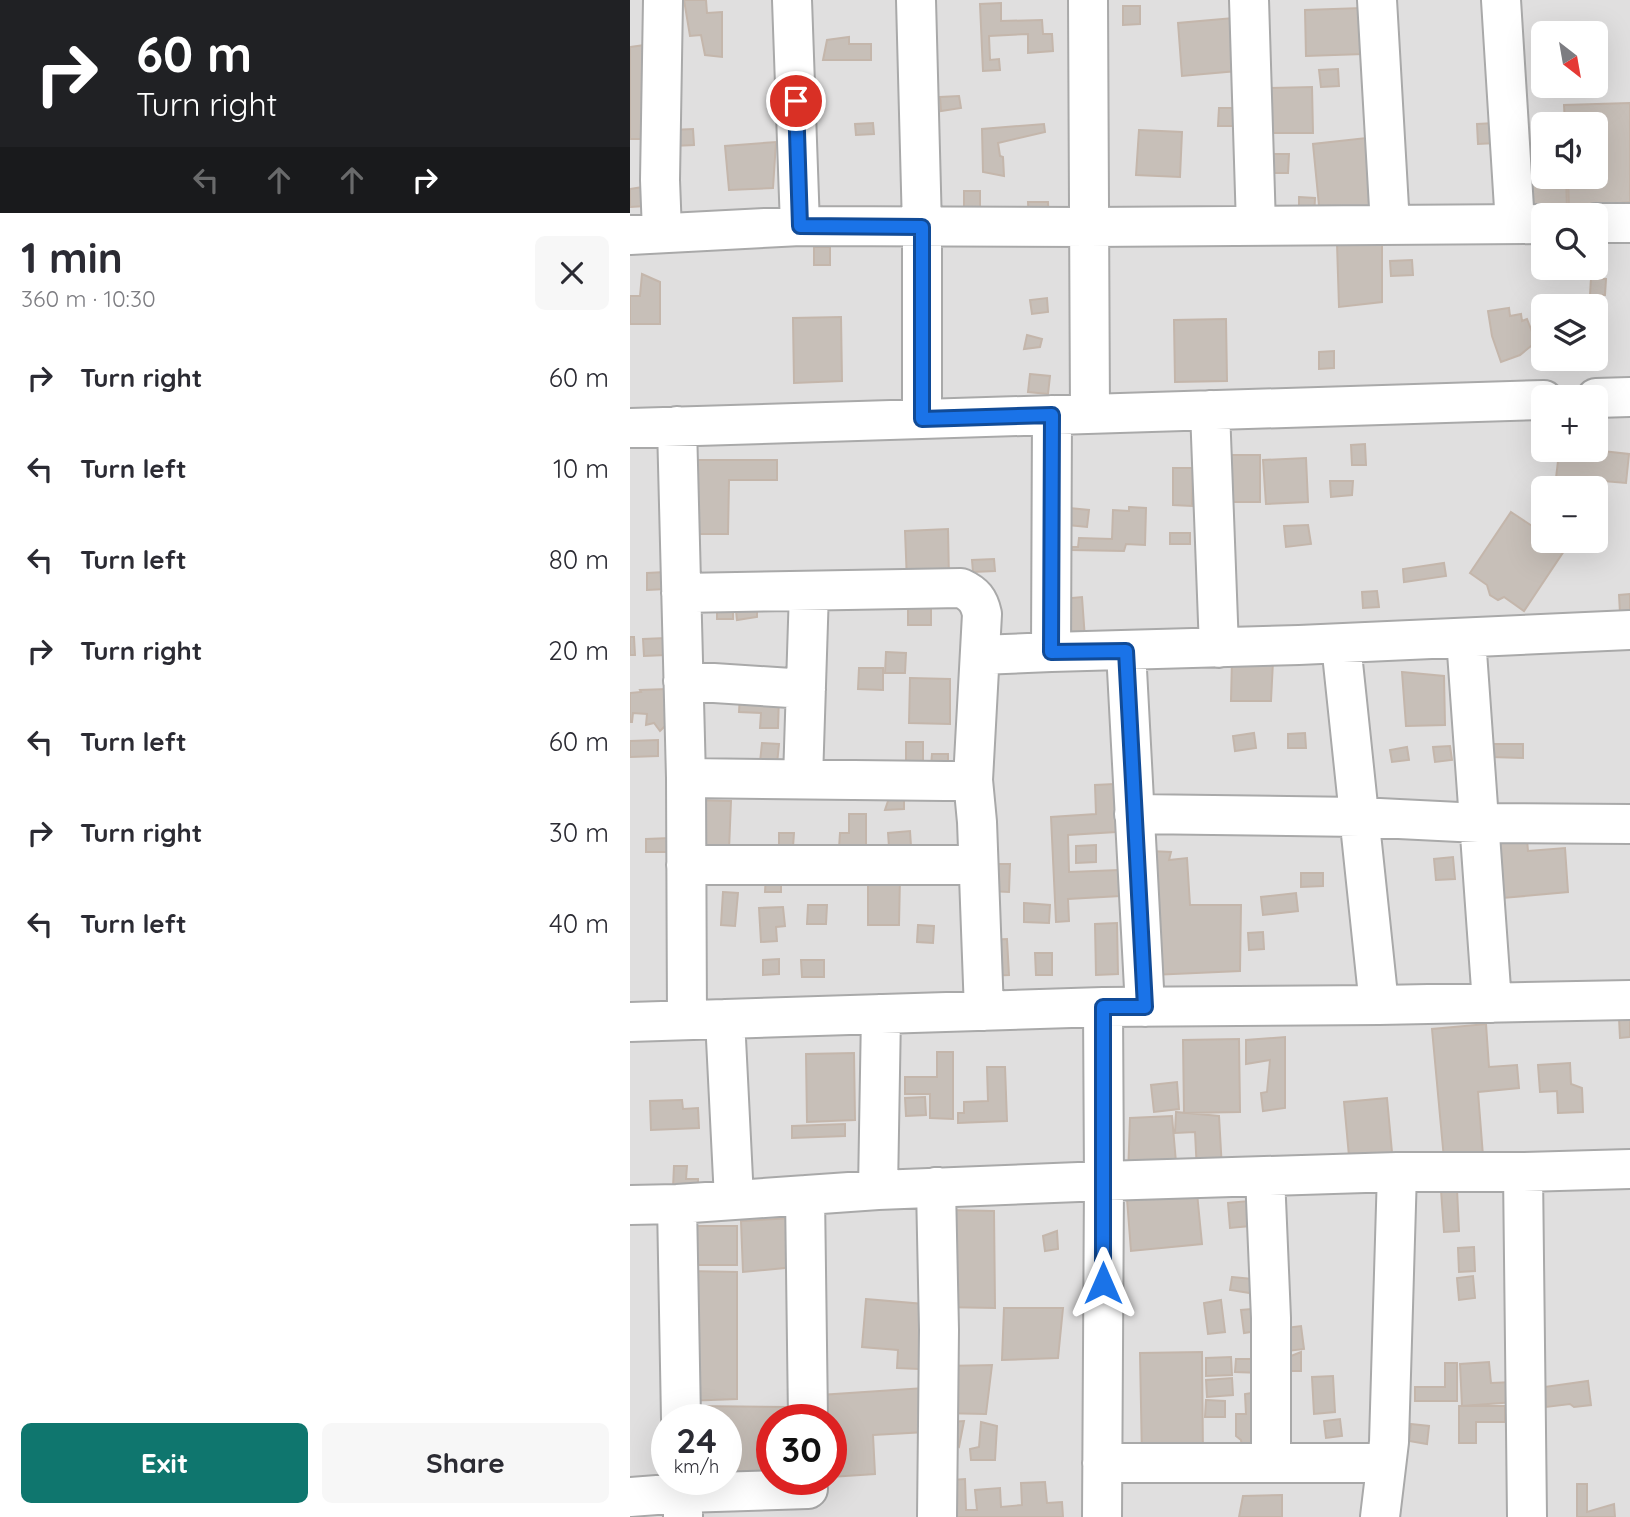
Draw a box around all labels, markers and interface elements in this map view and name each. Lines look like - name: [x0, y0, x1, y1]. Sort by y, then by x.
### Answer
- north arrow: [1531, 21, 1608, 98]
- map controls: [1531, 21, 1608, 553]
- text: 60 m: [136, 23, 252, 84]
- icon: right: [21, 28, 112, 119]
- pin: [766, 71, 826, 131]
- icon: arrive: [777, 82, 815, 120]
- text: Turn right: [136, 84, 277, 124]
- button: sound: [1531, 112, 1608, 189]
- icon: left: [187, 161, 225, 199]
- icon: ahead: [260, 161, 298, 199]
- icon: ahead: [333, 161, 371, 199]
- icon: right: [406, 161, 444, 199]
- button: search: [1531, 203, 1608, 280]
- text: 1 min: [21, 231, 123, 284]
- button: close: [535, 236, 609, 310]
- text: 360 m · 10:30: [21, 284, 156, 313]
- button: layers: [1531, 294, 1608, 371]
- icon: right: [21, 359, 59, 397]
- text: Turn right: [80, 361, 202, 394]
- text: 60 m: [549, 361, 609, 394]
- button: +: [1531, 385, 1608, 462]
- icon: left: [21, 450, 59, 488]
- text: Turn left: [80, 452, 187, 485]
- text: 10 m: [553, 452, 609, 485]
- button: −: [1531, 476, 1608, 553]
- icon: left: [21, 541, 59, 579]
- text: Turn left: [80, 543, 187, 576]
- text: 80 m: [549, 543, 609, 576]
- icon: right: [21, 632, 59, 670]
- text: Turn right: [80, 634, 202, 667]
- text: 20 m: [548, 634, 609, 667]
- icon: left: [21, 723, 59, 761]
- text: Turn left: [80, 725, 187, 758]
- text: 60 m: [549, 725, 609, 758]
- icon: right: [21, 814, 59, 852]
- text: Turn right: [80, 816, 202, 849]
- text: 30 m: [549, 816, 609, 849]
- icon: left: [21, 905, 59, 943]
- text: Turn left: [80, 907, 187, 940]
- text: 40 m: [549, 907, 609, 940]
- position arrow: [1066, 1246, 1140, 1320]
- speed limit sign: 30: [756, 1404, 847, 1495]
- text: 24: [676, 1418, 717, 1462]
- button: Exit: [21, 1423, 308, 1503]
- button: Share: [322, 1423, 609, 1503]
- text: km/h: [674, 1455, 719, 1478]

